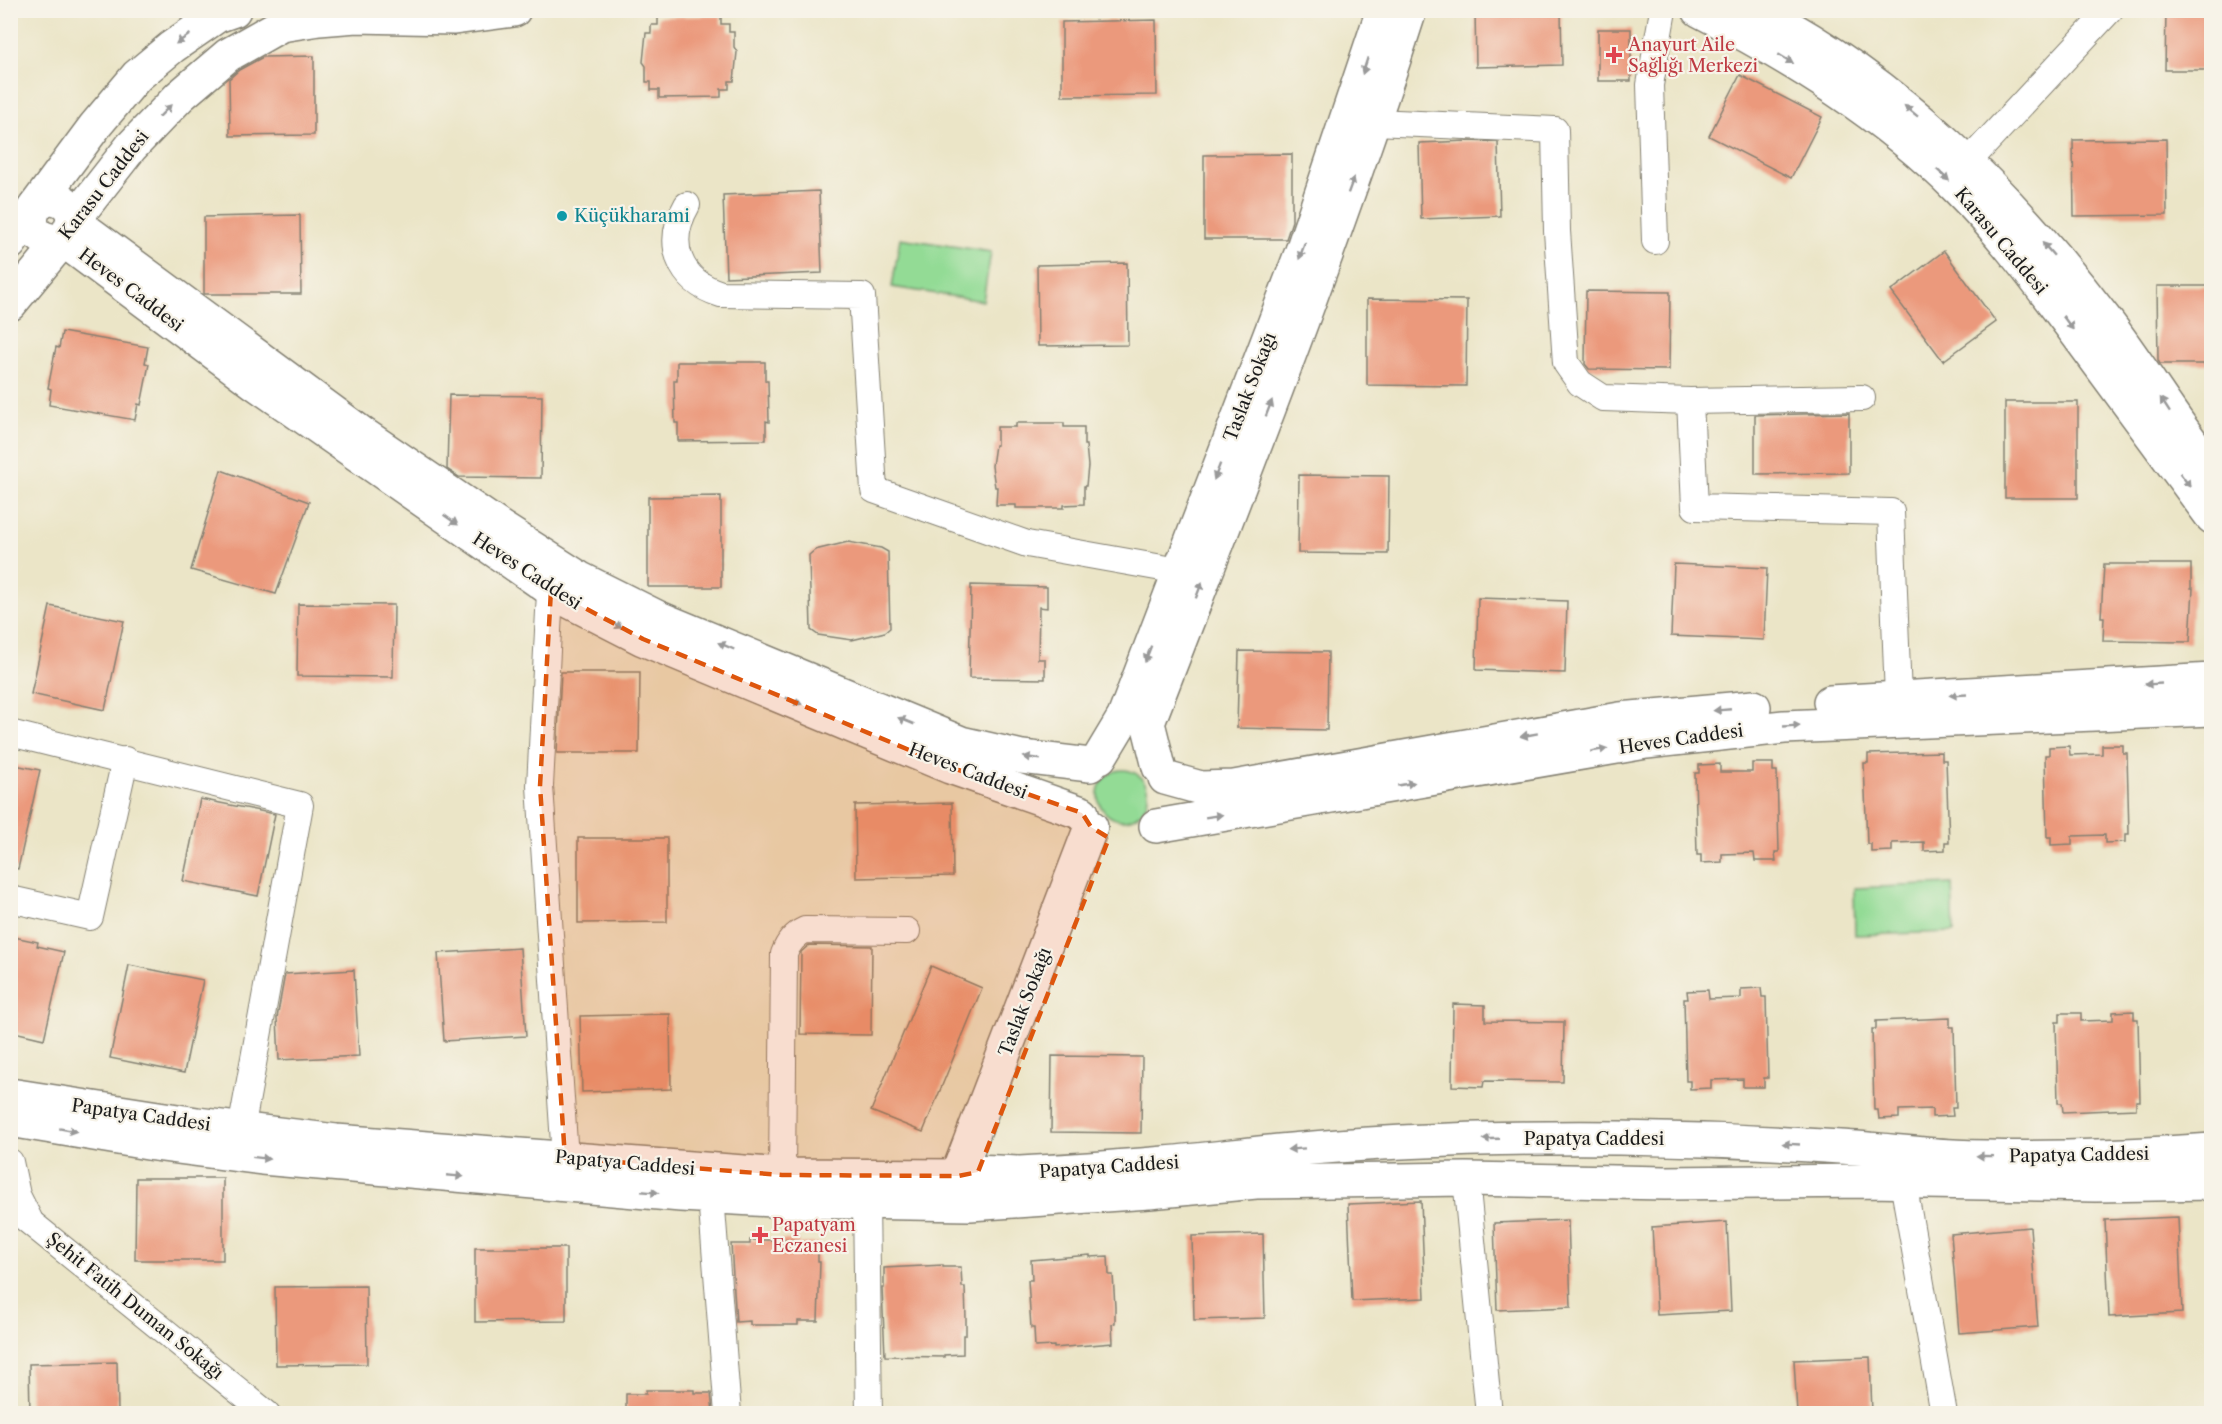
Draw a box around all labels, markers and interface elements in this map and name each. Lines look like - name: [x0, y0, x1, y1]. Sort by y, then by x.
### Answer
- one-way arrow: [175, 33, 191, 44]
- place label: Anayurt Aile Sağlığı Merkezi: [1627, 34, 1758, 77]
- marker: Anayurt Aile Sağlığı Merkezi: [1605, 46, 1623, 64]
- one-way arrow: [1778, 54, 1794, 65]
- one-way arrow: [1360, 57, 1370, 75]
- one-way arrow: [1903, 104, 1919, 117]
- one-way arrow: [157, 105, 171, 119]
- street label: Karasu Caddesi: [54, 125, 154, 244]
- one-way arrow: [1936, 167, 1950, 181]
- one-way arrow: [1347, 176, 1357, 194]
- street label: Karasu Caddesi: [1950, 183, 2052, 299]
- place label: Küçükharami: [574, 205, 690, 227]
- marker: Küçükharami: [555, 209, 569, 223]
- one-way arrow: [1297, 242, 1307, 260]
- one-way arrow: [2042, 242, 2055, 257]
- street label: Heves Caddesi: [74, 243, 188, 337]
- one-way arrow: [2062, 316, 2074, 331]
- street label: Taslak Sokağı: [1219, 329, 1281, 445]
- one-way arrow: [2160, 397, 2171, 413]
- one-way arrow: [1264, 398, 1274, 416]
- one-way arrow: [1212, 463, 1222, 481]
- one-way arrow: [2178, 473, 2190, 488]
- one-way arrow: [442, 514, 458, 526]
- street label: Heves Caddesi: [468, 528, 586, 615]
- one-way arrow: [1195, 581, 1205, 599]
- one-way arrow: [607, 619, 624, 629]
- one-way arrow: [717, 641, 735, 651]
- one-way arrow: [1142, 645, 1152, 663]
- one-way arrow: [2144, 679, 2163, 688]
- one-way arrow: [1949, 691, 1968, 700]
- one-way arrow: [785, 697, 803, 706]
- one-way arrow: [1712, 705, 1731, 714]
- one-way arrow: [897, 716, 915, 726]
- street label: Heves Caddesi: [1617, 719, 1745, 759]
- one-way arrow: [1783, 722, 1802, 731]
- one-way arrow: [1519, 731, 1538, 740]
- street label: Heves Caddesi: [906, 738, 1031, 804]
- one-way arrow: [1589, 746, 1608, 755]
- one-way arrow: [1023, 754, 1042, 763]
- one-way arrow: [1397, 779, 1416, 788]
- one-way arrow: [1205, 811, 1224, 820]
- street label: Taslak Sokağı: [994, 944, 1056, 1060]
- street label: Papatya Caddesi: [70, 1094, 213, 1136]
- one-way arrow: [59, 1126, 78, 1135]
- street label: Papatya Caddesi: [1524, 1128, 1665, 1150]
- one-way arrow: [1481, 1135, 1500, 1144]
- one-way arrow: [1781, 1139, 1800, 1149]
- street label: Papatya Caddesi: [2009, 1143, 2150, 1167]
- one-way arrow: [1287, 1144, 1306, 1154]
- street label: Papatya Caddesi: [554, 1146, 696, 1180]
- street label: Papatya Caddesi: [1038, 1151, 1180, 1183]
- one-way arrow: [1976, 1152, 1995, 1161]
- one-way arrow: [252, 1153, 271, 1162]
- one-way arrow: [446, 1171, 465, 1181]
- one-way arrow: [640, 1187, 659, 1197]
- place label: Papatyam Eczanesi: [772, 1214, 856, 1257]
- street label: Şehit Fatih Duman Sokağı: [42, 1228, 228, 1385]
- marker: Papatyam Eczanesi: [753, 1228, 767, 1242]

